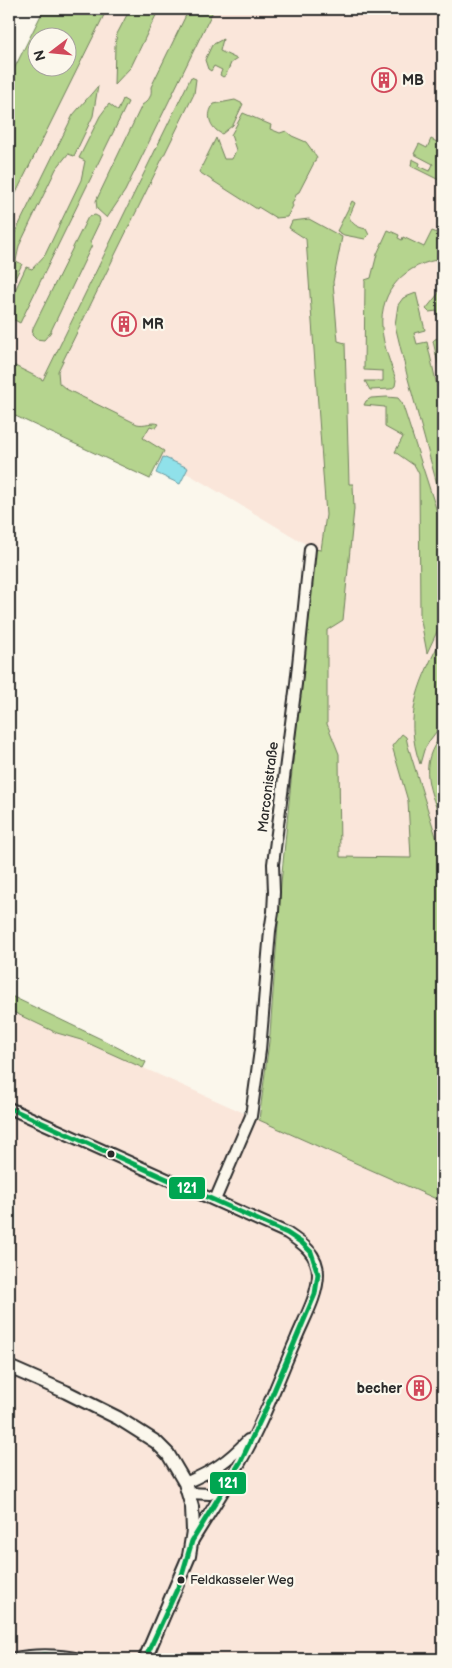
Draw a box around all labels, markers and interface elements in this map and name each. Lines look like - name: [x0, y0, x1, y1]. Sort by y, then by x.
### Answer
- north arrow: [28, 28, 78, 78]
- text: N: [30, 48, 50, 63]
- building icon: MB: [371, 67, 397, 93]
- place label: MB: [402, 72, 424, 89]
- building icon: MR: [111, 311, 137, 337]
- place label: MR: [142, 316, 164, 333]
- street label: Marconistraße: [254, 741, 282, 833]
- unlabelled marker: [106, 1149, 116, 1159]
- line badge: 121: [168, 1176, 206, 1200]
- text: 121: [177, 1180, 197, 1197]
- building icon: becher: [406, 1375, 432, 1401]
- place label: becher: [357, 1380, 402, 1397]
- line badge: 121: [209, 1471, 247, 1495]
- text: 121: [218, 1475, 238, 1492]
- place label: Feldkasseler Weg: [190, 1572, 294, 1588]
- marker: Feldkasseler Weg: [176, 1575, 186, 1585]

